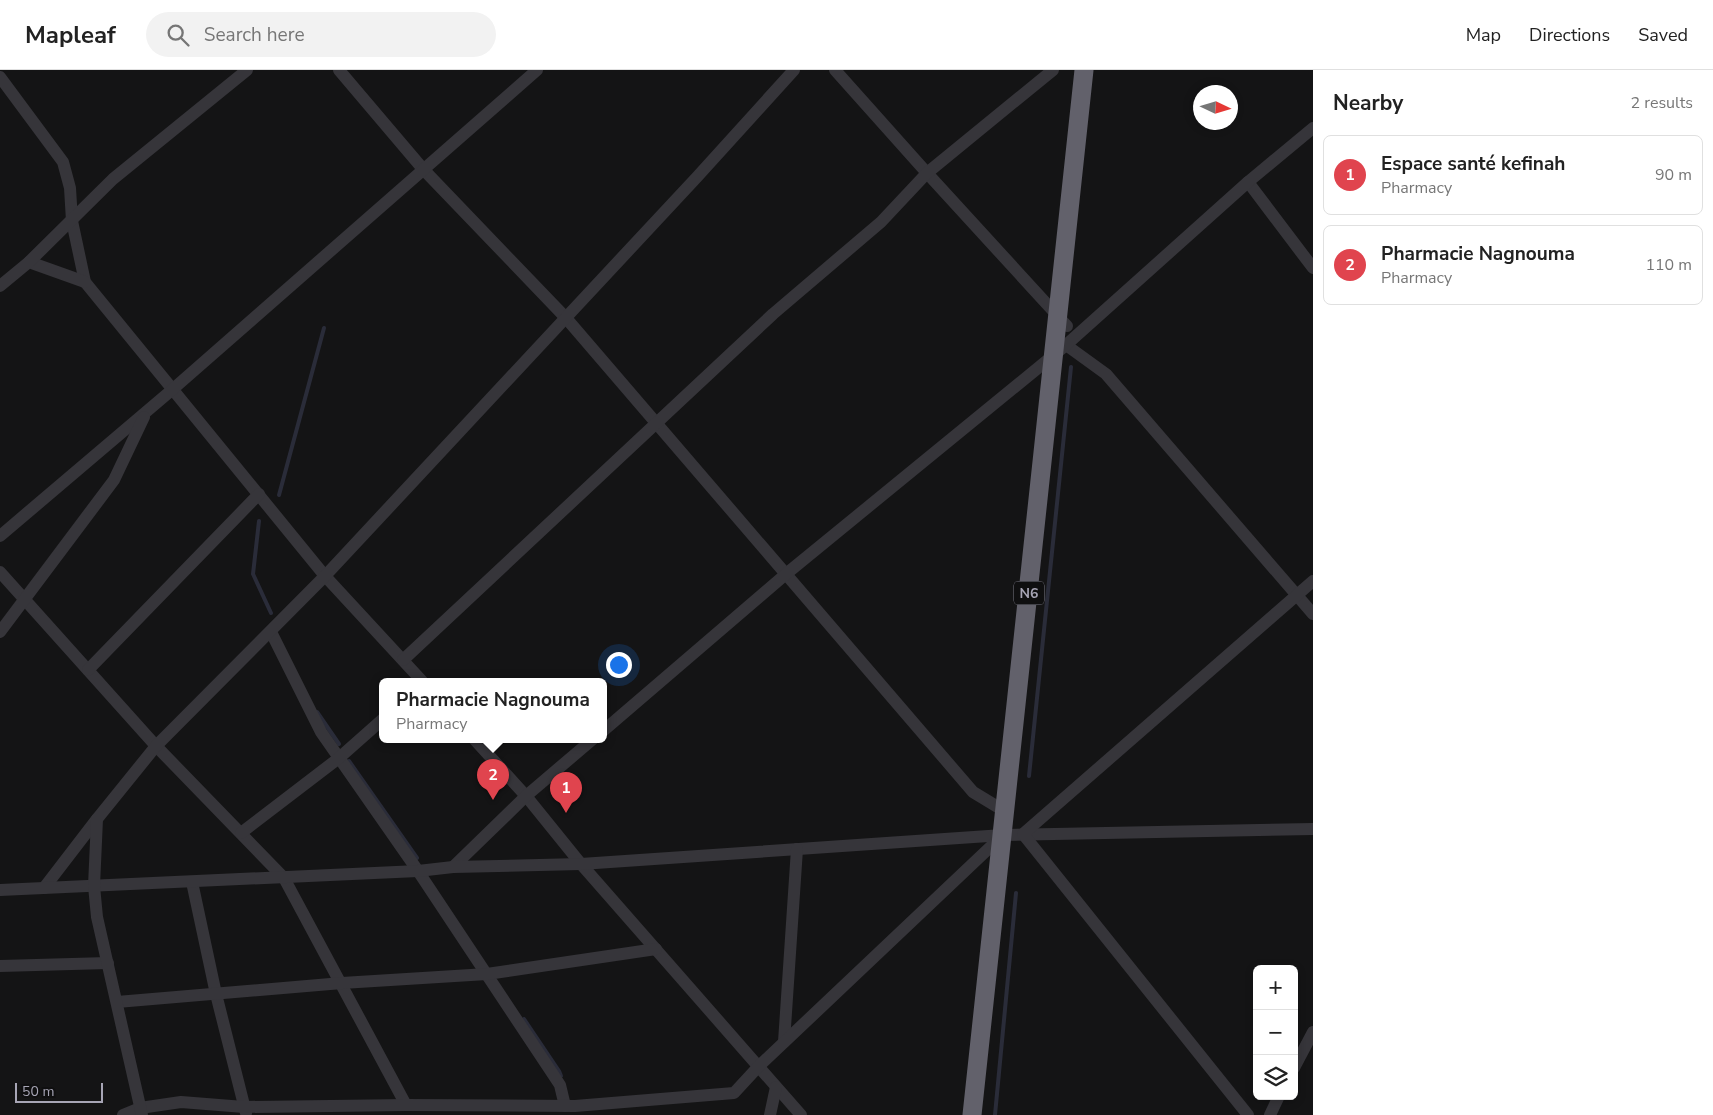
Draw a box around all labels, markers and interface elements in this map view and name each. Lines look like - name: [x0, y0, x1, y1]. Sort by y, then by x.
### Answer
- search box: [146, 12, 496, 57]
- text: Mapleaf: [25, 19, 116, 51]
- icon: search: [164, 21, 192, 49]
- text: Search here: [204, 22, 305, 48]
- text: Map: [1466, 23, 1501, 47]
- text: Directions: [1529, 23, 1610, 47]
- text: Saved: [1638, 23, 1688, 47]
- north arrow: [1193, 85, 1238, 130]
- text: Nearby: [1333, 89, 1403, 117]
- text: 2 results: [1631, 92, 1693, 114]
- text: Espace santé kefinah: [1381, 151, 1565, 177]
- text: 1: [1345, 164, 1355, 186]
- text: 90 m: [1655, 164, 1692, 186]
- text: Pharmacy: [1381, 177, 1452, 199]
- text: Pharmacie Nagnouma: [1381, 241, 1575, 267]
- text: 2: [1345, 254, 1355, 276]
- text: 110 m: [1645, 254, 1692, 276]
- text: Pharmacy: [1381, 267, 1452, 289]
- road number: N6: [1014, 582, 1044, 604]
- your location: [606, 652, 632, 678]
- popup: [379, 678, 607, 743]
- text: Pharmacie Nagnouma: [396, 687, 590, 713]
- text: Pharmacy: [396, 713, 467, 735]
- pin: 2: [477, 759, 509, 800]
- pin: 1: [550, 772, 582, 813]
- map controls: [1253, 965, 1298, 1100]
- button: +: [1253, 965, 1298, 1010]
- button: −: [1253, 1010, 1298, 1055]
- button: layers: [1253, 1055, 1298, 1100]
- scale bar: [15, 1080, 102, 1103]
- text: 50 m: [22, 1082, 54, 1101]

